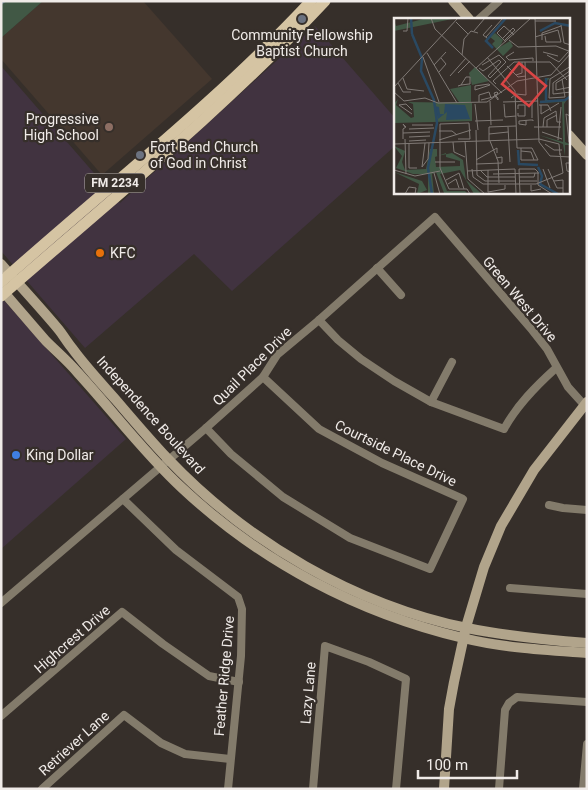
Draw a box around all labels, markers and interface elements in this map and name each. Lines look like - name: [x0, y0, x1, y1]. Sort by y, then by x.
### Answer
- marker: Community Fellowship Baptist Church: [296, 13, 308, 25]
- inset map: [394, 18, 570, 194]
- place label: Community Fellowship Baptist Church: [231, 27, 373, 59]
- place label: Progressive High School: [24, 111, 99, 143]
- marker: Progressive High School: [103, 121, 115, 133]
- place label: Fort Bend Church of God in Christ: [150, 139, 258, 171]
- marker: Fort Bend Church of God in Christ: [134, 149, 146, 161]
- road number: FM 2234: [85, 174, 145, 192]
- place label: KFC: [110, 245, 136, 261]
- marker: KFC: [94, 247, 106, 259]
- street label: Green West Drive: [480, 253, 560, 345]
- street label: Quail Place Drive: [209, 323, 295, 409]
- street label: Independence Boulevard: [94, 353, 208, 477]
- street label: Courtside Place Drive: [333, 417, 459, 489]
- place label: King Dollar: [26, 447, 94, 463]
- marker: King Dollar: [10, 449, 22, 461]
- street label: Highcrest Drive: [31, 602, 113, 676]
- street label: Feather Ridge Drive: [211, 615, 237, 737]
- street label: Lazy Lane: [297, 661, 319, 725]
- street label: Retriever Lane: [36, 707, 112, 779]
- scale bar: [418, 748, 517, 780]
- text: 100 m: [426, 756, 468, 774]

